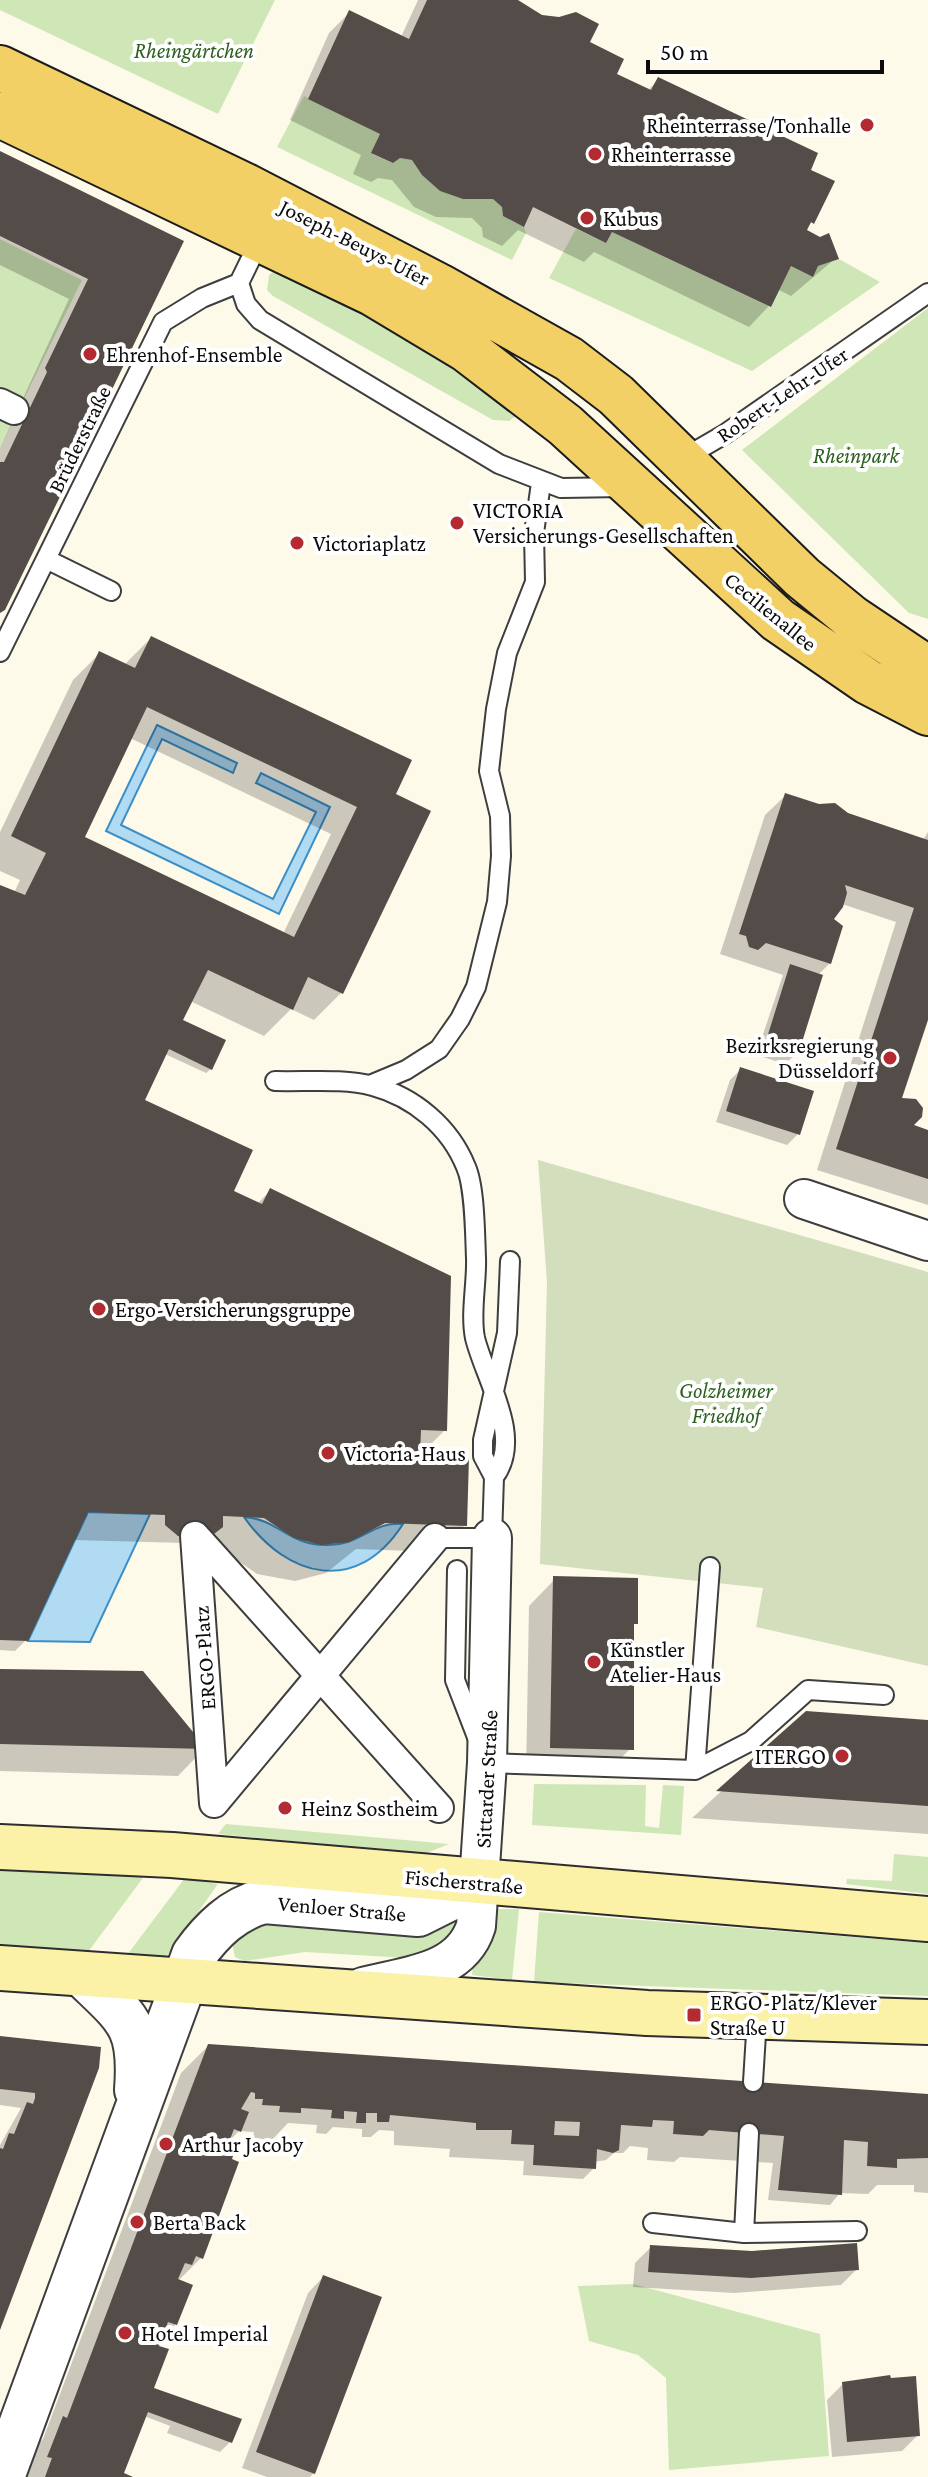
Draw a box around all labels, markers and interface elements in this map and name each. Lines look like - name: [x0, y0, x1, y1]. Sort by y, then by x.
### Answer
- scale bar: [648, 24, 882, 74]
- park label: Rheingärtchen: [134, 38, 254, 63]
- text: 50 m: [660, 38, 709, 65]
- place label: Rheinterrasse/Tonhalle: [646, 113, 851, 138]
- marker: Rheinterrasse/Tonhalle: [858, 116, 876, 134]
- place label: Rheinterrasse: [611, 142, 731, 167]
- marker: Rheinterrasse: [586, 145, 604, 163]
- street label: Joseph-Beuys-Ufer: [274, 193, 434, 291]
- place label: Kubus: [603, 206, 659, 231]
- marker: Kubus: [578, 209, 596, 227]
- street label: Robert-Lehr-Ufer: [712, 341, 853, 448]
- place label: Ehrenhof-Ensemble: [106, 342, 282, 367]
- marker: Ehrenhof-Ensemble: [81, 345, 99, 363]
- street label: Brüderstraße: [43, 382, 116, 497]
- park label: Rheinpark: [813, 443, 900, 468]
- place label: VICTORIA Versicherungs-Gesellschaften: [473, 498, 734, 548]
- marker: VICTORIA Versicherungs-Gesellschaften: [448, 514, 466, 532]
- place label: Victoriaplatz: [313, 531, 426, 556]
- marker: Victoriaplatz: [288, 534, 306, 552]
- street label: Cecilienallee: [719, 567, 822, 656]
- place label: Bezirksregierung Düsseldorf: [726, 1033, 875, 1083]
- marker: Bezirksregierung Düsseldorf: [881, 1049, 899, 1067]
- place label: Ergo-Versicherungsgruppe: [115, 1297, 351, 1322]
- marker: Ergo-Versicherungsgruppe: [90, 1300, 108, 1318]
- park label: Golzheimer Friedhof: [679, 1378, 774, 1428]
- place label: Victoria-Haus: [344, 1441, 466, 1466]
- marker: Victoria-Haus: [319, 1444, 337, 1462]
- street label: ERGO-Platz: [188, 1605, 221, 1711]
- place label: Künstler Atelier-Haus: [610, 1637, 721, 1687]
- marker: Künstler Atelier-Haus: [585, 1653, 603, 1671]
- street label: Sittarder Straße: [470, 1709, 503, 1849]
- place label: ITERGO: [755, 1744, 826, 1769]
- marker: ITERGO: [833, 1747, 851, 1765]
- place label: Heinz Sostheim: [301, 1796, 438, 1821]
- marker: Heinz Sostheim: [276, 1799, 294, 1817]
- street label: Fischerstraße: [404, 1864, 524, 1899]
- street label: Venloer Straße: [277, 1890, 407, 1927]
- place label: ERGO-Platz/Klever Straße U: [710, 1990, 877, 2040]
- marker: ERGO-Platz/Klever Straße U: [685, 2006, 703, 2024]
- place label: Arthur Jacoby: [182, 2132, 304, 2157]
- marker: Arthur Jacoby: [157, 2135, 175, 2153]
- place label: Berta Back: [153, 2210, 246, 2235]
- marker: Berta Back: [128, 2213, 146, 2231]
- place label: Hotel Imperial: [141, 2321, 268, 2346]
- marker: Hotel Imperial: [116, 2324, 134, 2342]

